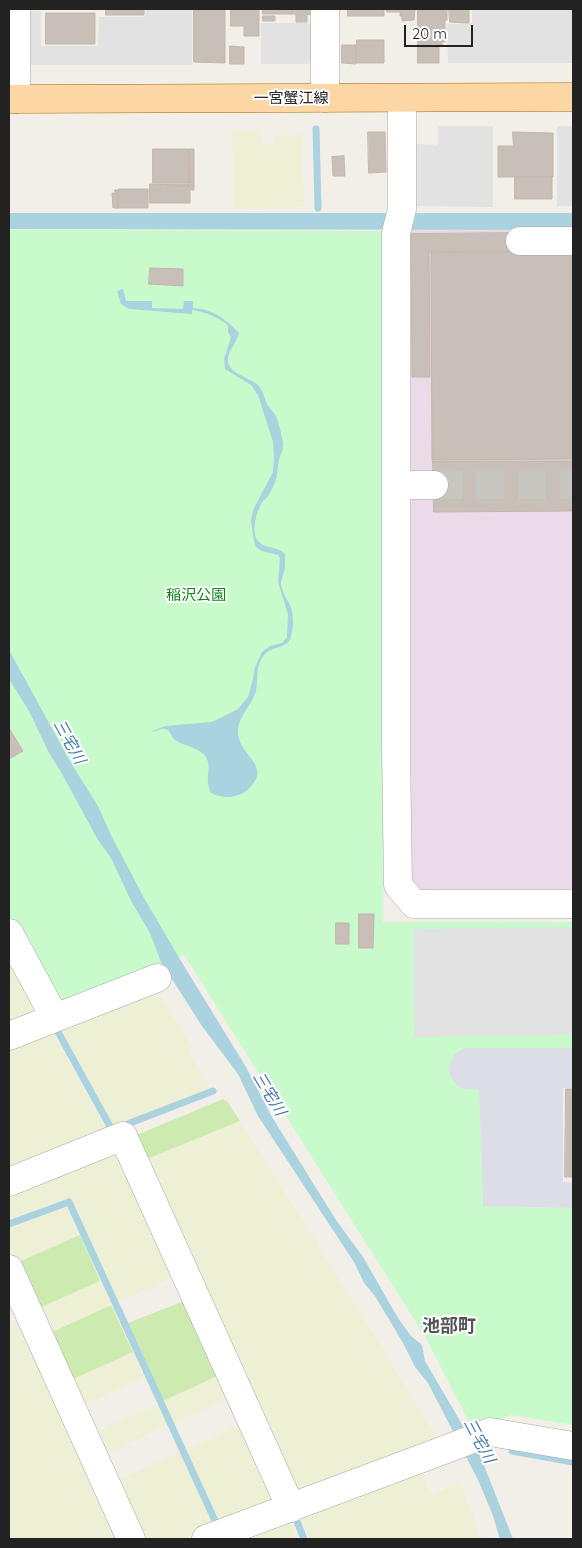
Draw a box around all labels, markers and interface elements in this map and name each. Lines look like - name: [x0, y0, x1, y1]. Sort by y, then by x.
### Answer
- scale bar: [407, 15, 476, 47]
- text: 20 m: [412, 24, 447, 43]
- street label: 一宮蟹江線: [254, 89, 328, 107]
- park label: 稲沢公園: [166, 586, 226, 604]
- water label: 三宅川: [49, 716, 89, 768]
- water label: 三宅川: [248, 1068, 290, 1120]
- district label: 池部町: [422, 1316, 476, 1338]
- water label: 三宅川: [459, 1415, 499, 1467]

